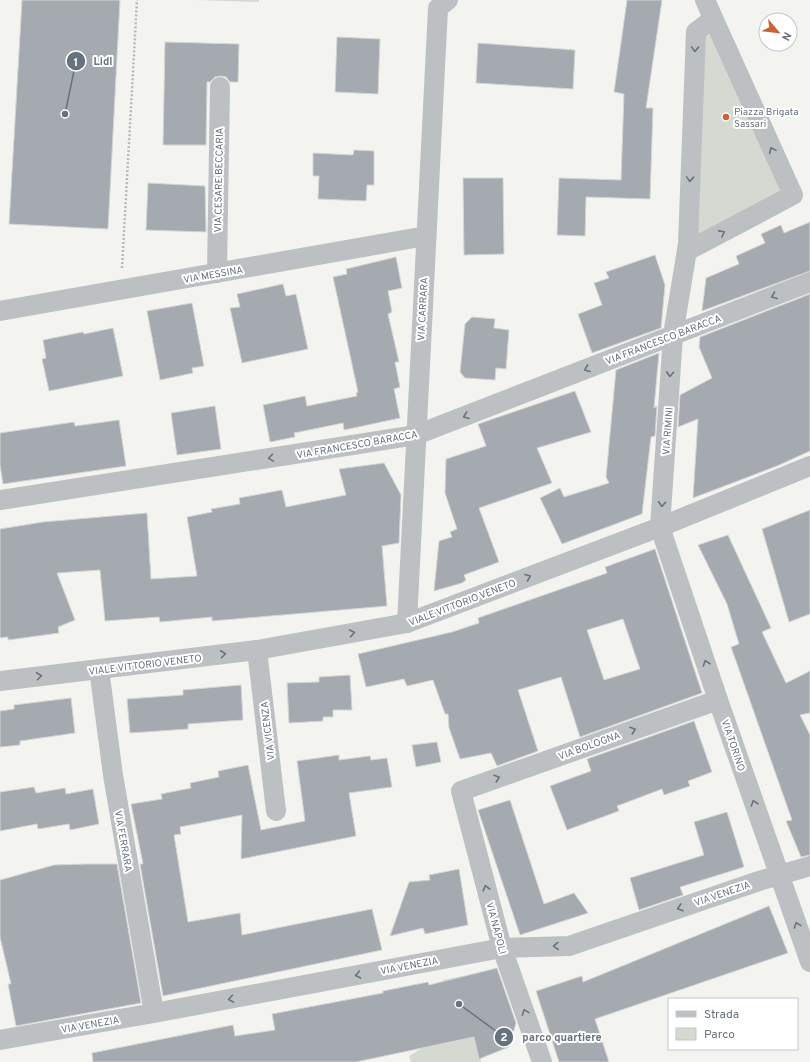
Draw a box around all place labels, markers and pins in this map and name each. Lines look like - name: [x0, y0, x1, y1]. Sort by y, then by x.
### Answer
- callout: Lidl: [66, 50, 121, 73]
- place label: Piazza Brigata Sassari: [734, 106, 799, 131]
- marker: Piazza Brigata Sassari: [721, 112, 731, 122]
- callout: parco quartiere: [494, 1026, 610, 1049]

